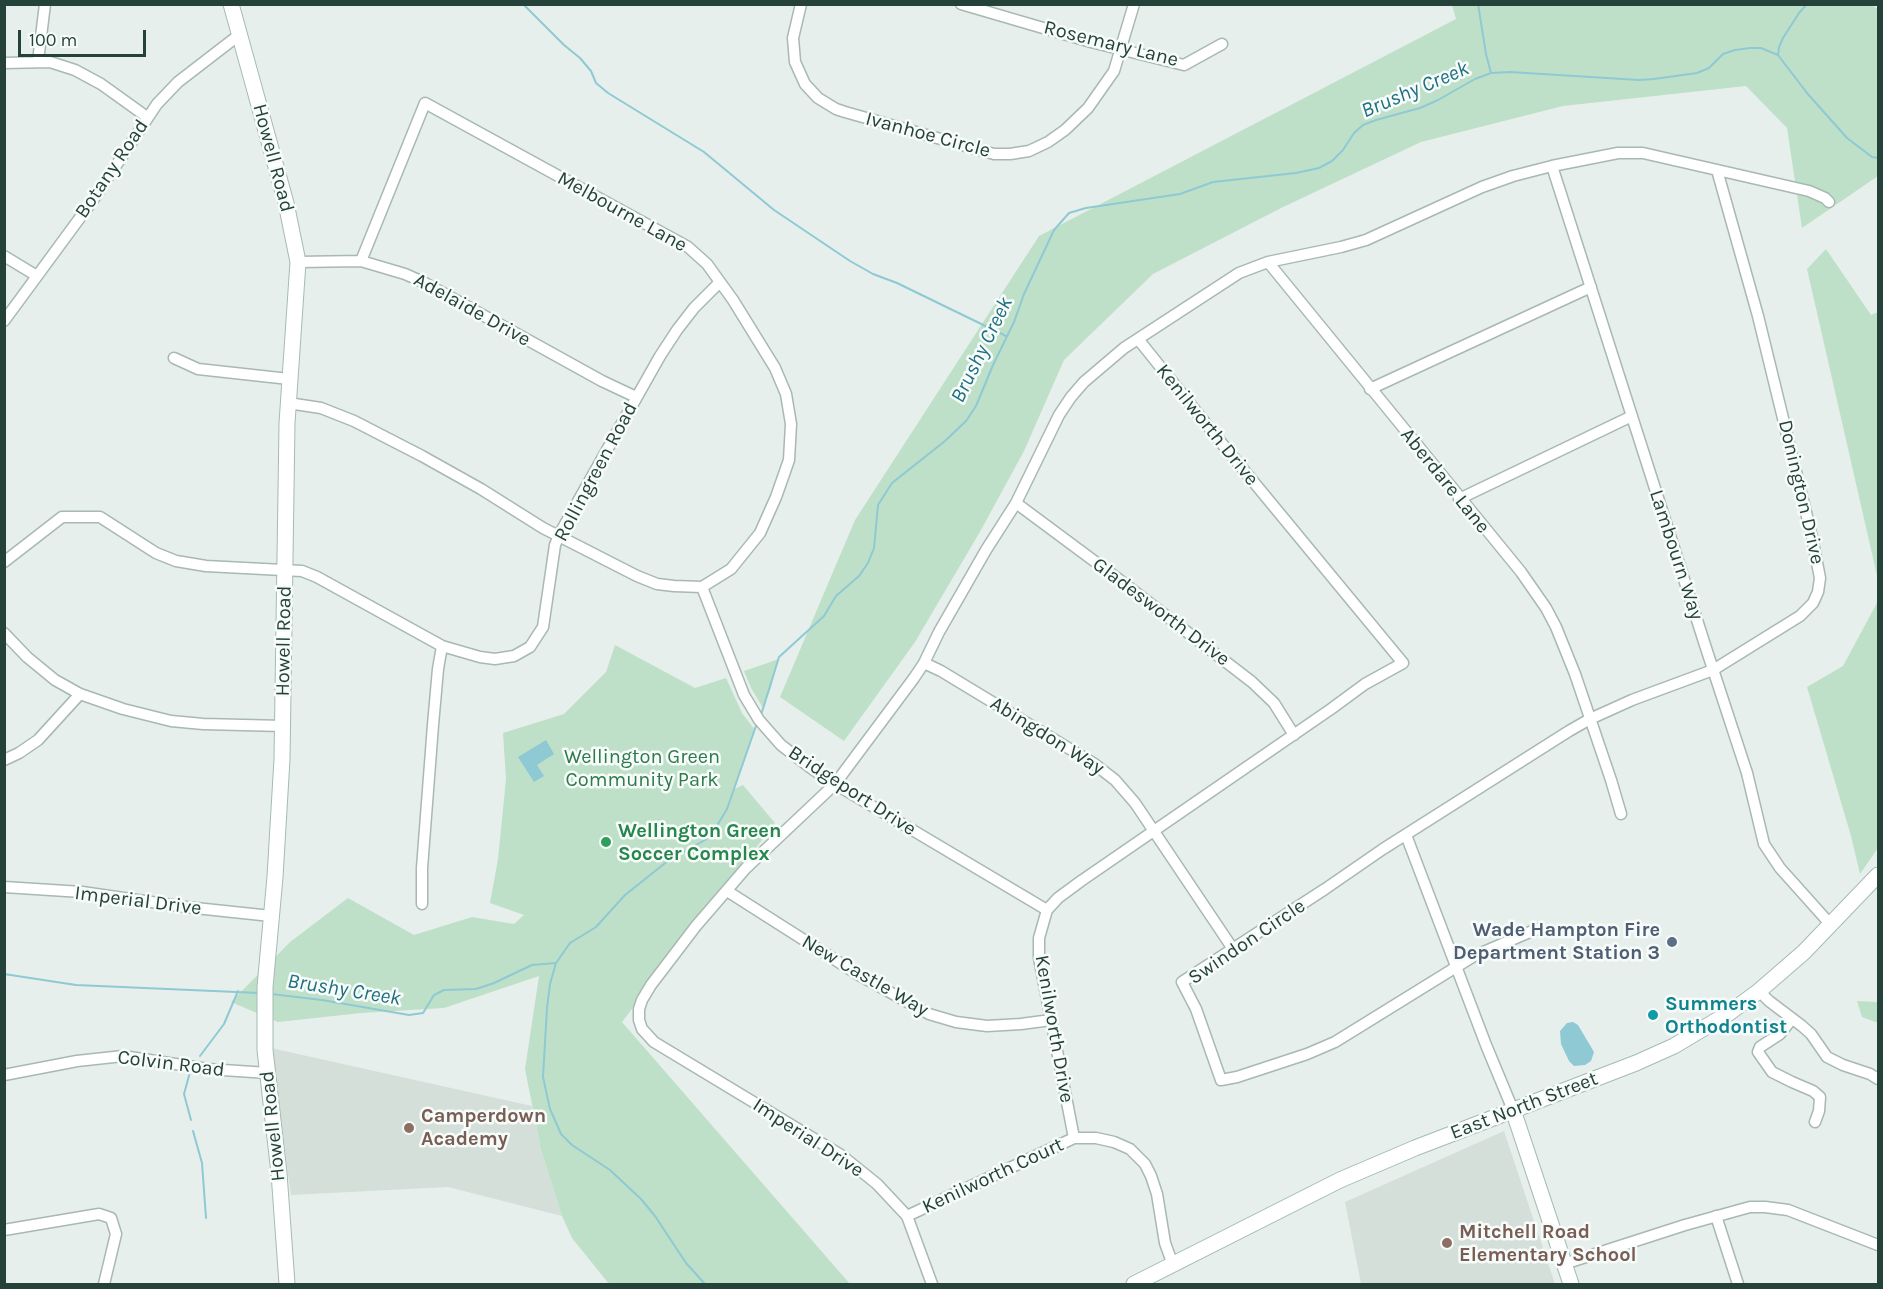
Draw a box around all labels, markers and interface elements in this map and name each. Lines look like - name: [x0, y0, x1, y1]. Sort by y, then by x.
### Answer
- street label: Rosemary Lane: [1041, 16, 1181, 72]
- scale bar: [21, 18, 148, 56]
- text: 100 m: [29, 29, 77, 51]
- water label: Brushy Creek: [1357, 56, 1473, 124]
- street label: Howell Road: [247, 101, 299, 215]
- street label: Ivanhoe Circle: [863, 107, 993, 163]
- street label: Botany Road: [70, 115, 154, 223]
- street label: Melbourne Lane: [553, 166, 691, 258]
- street label: Adelaide Drive: [409, 268, 535, 352]
- water label: Brushy Creek: [946, 293, 1018, 407]
- street label: Kenilworth Drive: [1151, 359, 1263, 491]
- street label: Rollingreen Road: [549, 398, 643, 546]
- street label: Donington Drive: [1773, 417, 1829, 567]
- street label: Aberdare Lane: [1395, 423, 1495, 539]
- street label: Lambourn Way: [1644, 487, 1708, 623]
- street label: Gladesworth Drive: [1088, 553, 1234, 671]
- street label: Howell Road: [271, 585, 297, 697]
- street label: Abingdon Way: [986, 691, 1108, 781]
- street label: Bridgeport Drive: [783, 741, 921, 841]
- park label: Wellington Green Community Park: [564, 745, 720, 792]
- place label: Wellington Green Soccer Complex: [618, 819, 781, 866]
- marker: Wellington Green Soccer Complex: [599, 835, 613, 849]
- street label: Imperial Drive: [73, 881, 203, 921]
- street label: Swindon Circle: [1184, 894, 1310, 990]
- place label: Wade Hampton Fire Department Station 3: [1453, 918, 1660, 965]
- street label: New Castle Way: [797, 930, 933, 1022]
- marker: Wade Hampton Fire Department Station 3: [1665, 935, 1679, 949]
- street label: Kenilworth Drive: [1029, 953, 1079, 1105]
- water label: Brushy Creek: [286, 969, 402, 1011]
- place label: Summers Orthodontist: [1665, 992, 1787, 1039]
- marker: Summers Orthodontist: [1646, 1008, 1660, 1022]
- street label: Colvin Road: [116, 1046, 226, 1082]
- street label: East North Street: [1447, 1067, 1601, 1145]
- street label: Howell Road: [255, 1070, 291, 1182]
- street label: Imperial Drive: [748, 1093, 868, 1183]
- place label: Camperdown Academy: [421, 1104, 546, 1151]
- marker: Camperdown Academy: [402, 1121, 416, 1135]
- street label: Kenilworth Court: [919, 1133, 1067, 1219]
- place label: Mitchell Road Elementary School: [1459, 1220, 1637, 1267]
- marker: Mitchell Road Elementary School: [1440, 1236, 1454, 1250]

